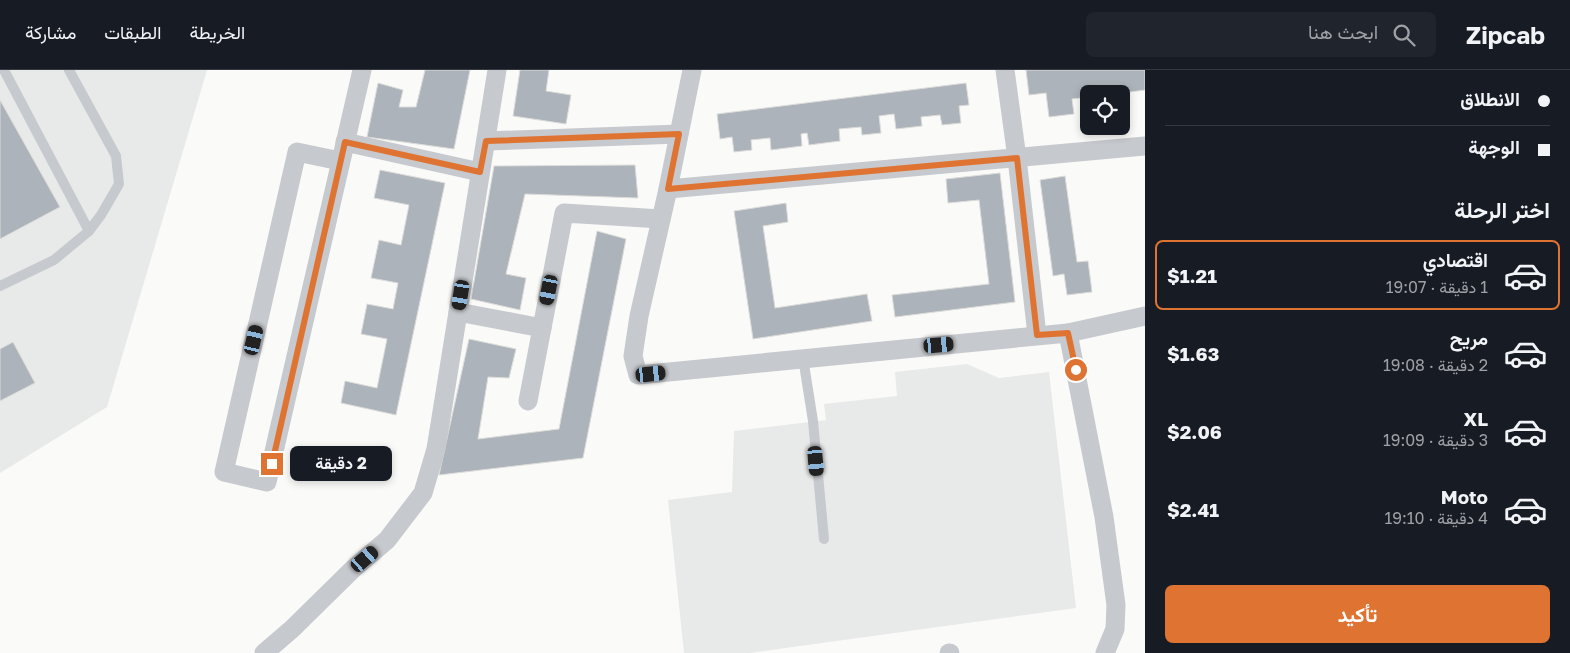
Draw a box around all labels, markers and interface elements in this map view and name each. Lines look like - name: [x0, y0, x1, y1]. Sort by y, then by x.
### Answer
- search box: [1086, 12, 1436, 57]
- text: ابحث هنا: [1308, 20, 1378, 43]
- text: Zipcab: [1466, 20, 1545, 49]
- text: مشاركة: [25, 21, 76, 43]
- text: الطبقات: [104, 21, 161, 43]
- text: الخريطة: [189, 21, 245, 43]
- icon: search: [1390, 21, 1418, 49]
- map controls: [1080, 85, 1130, 135]
- button: locate: [1080, 85, 1130, 135]
- text: الانطلاق: [1460, 87, 1520, 110]
- text: الوجهة: [1468, 135, 1520, 158]
- text: اختر الرحلة: [1454, 196, 1550, 223]
- text: اقتصادي: [1423, 248, 1488, 271]
- icon: car: [1503, 253, 1548, 298]
- text: $1.21: [1167, 264, 1217, 287]
- car: [538, 274, 559, 306]
- text: 1 دقيقة · 19:07: [1386, 277, 1488, 297]
- car: [451, 279, 470, 311]
- car: [243, 324, 264, 356]
- text: مريح: [1450, 326, 1488, 349]
- icon: car: [1503, 331, 1548, 376]
- car: [923, 336, 954, 354]
- text: $1.63: [1167, 342, 1219, 365]
- text: 2 دقيقة · 19:08: [1383, 355, 1488, 375]
- route start: [1065, 359, 1087, 381]
- car: [635, 365, 666, 383]
- text: XL: [1463, 407, 1488, 430]
- icon: car: [1503, 409, 1548, 454]
- text: $2.06: [1167, 420, 1222, 443]
- text: 3 دقيقة · 19:09: [1383, 430, 1488, 450]
- car: [807, 445, 824, 477]
- callout: 2 دقيقة: [290, 446, 392, 482]
- route end: [261, 453, 283, 475]
- text: 2 دقيقة: [315, 453, 367, 473]
- text: Moto: [1441, 485, 1488, 508]
- icon: car: [1503, 487, 1548, 532]
- text: $2.41: [1167, 498, 1219, 521]
- text: 4 دقيقة · 19:10: [1384, 508, 1488, 528]
- car: [348, 543, 381, 575]
- button: تأكيد: [1165, 585, 1550, 643]

